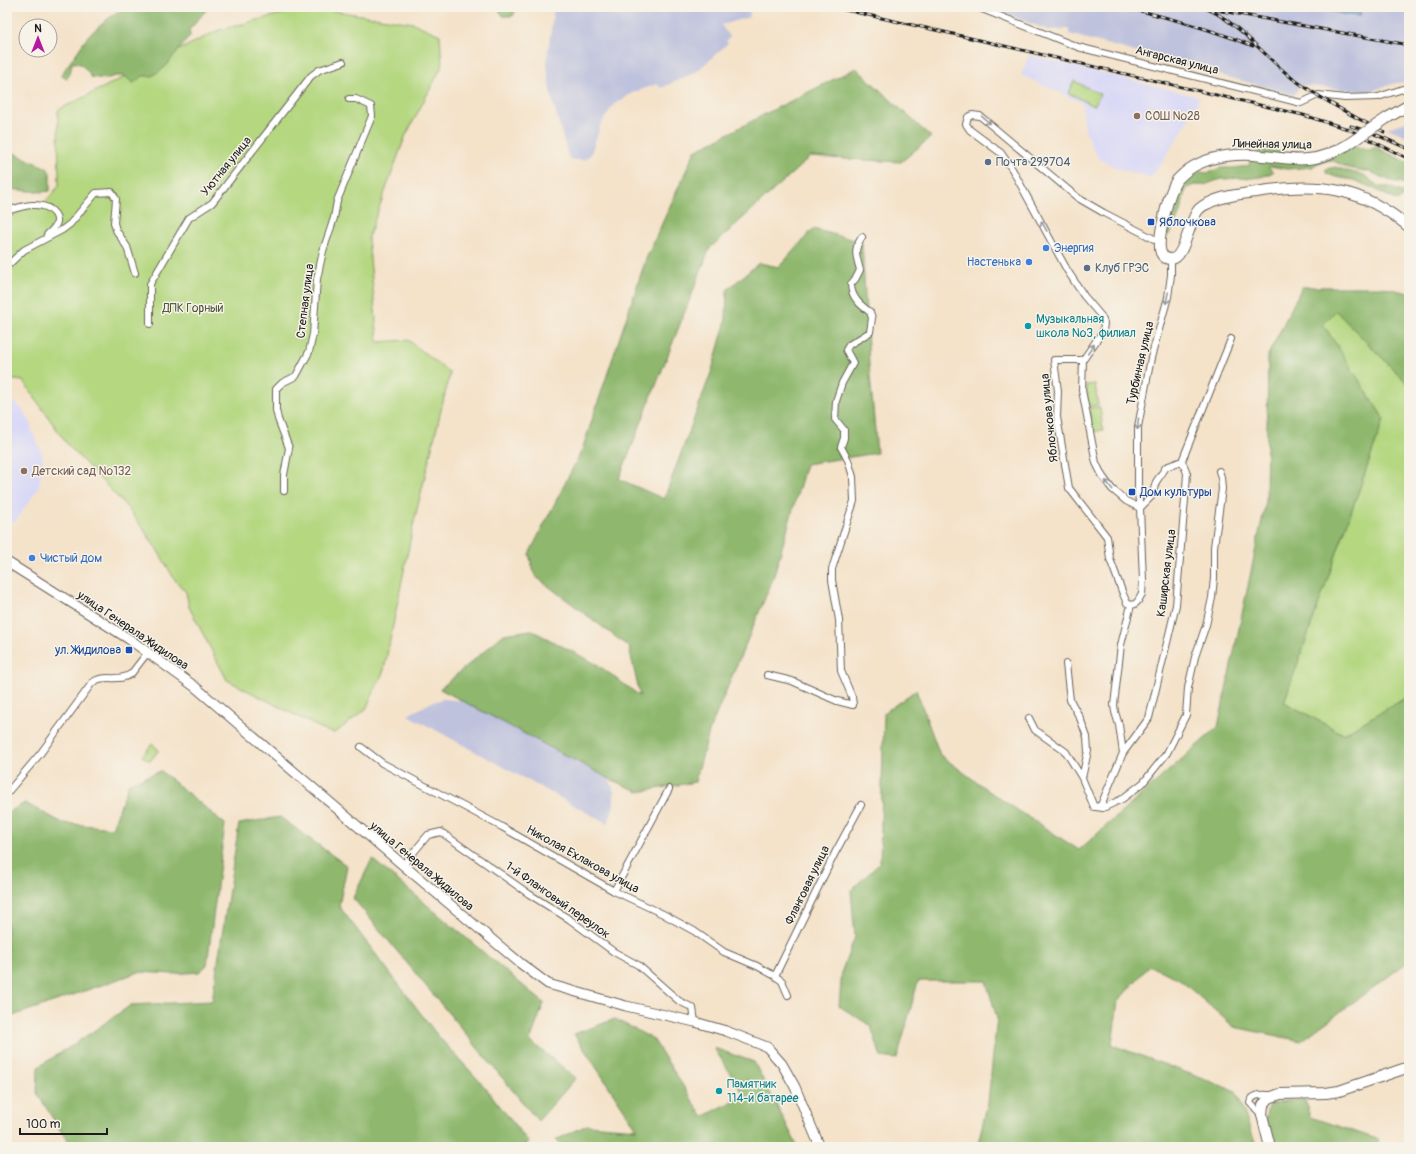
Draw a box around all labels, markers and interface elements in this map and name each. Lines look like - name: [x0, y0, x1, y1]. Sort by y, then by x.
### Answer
- north arrow: [18, 18, 58, 58]
- text: N: [34, 22, 42, 35]
- street label: Ангарская улица: [1134, 43, 1220, 78]
- place label: СОШ №28: [1145, 109, 1200, 124]
- marker: СОШ №28: [1132, 111, 1142, 121]
- one-way arrow: [981, 116, 992, 125]
- street label: Уютная улица: [198, 133, 255, 199]
- street label: Линейная улица: [1231, 136, 1312, 153]
- place label: Почта 299704: [996, 155, 1071, 170]
- marker: Почта 299704: [983, 157, 993, 167]
- place label: Яблочкова: [1159, 215, 1216, 230]
- marker: Яблочкова: [1146, 217, 1156, 227]
- one-way arrow: [1039, 220, 1047, 232]
- place label: Энергия: [1054, 241, 1094, 256]
- marker: Энергия: [1041, 243, 1051, 253]
- place label: Настенька: [967, 255, 1021, 270]
- marker: Настенька: [1024, 257, 1034, 267]
- place label: Клуб ГРЭС: [1095, 261, 1149, 276]
- street label: Степная улица: [293, 262, 318, 339]
- marker: Клуб ГРЭС: [1082, 263, 1092, 273]
- one-way arrow: [1163, 291, 1171, 304]
- park label: ДПК Горный: [161, 301, 224, 316]
- place label: Музыкальная школа №3, филиал: [1036, 312, 1136, 341]
- street label: Турбинная улица: [1124, 319, 1157, 406]
- marker: Музыкальная школа №3, филиал: [1023, 321, 1033, 331]
- one-way arrow: [1087, 343, 1095, 354]
- street label: Яблочкова улица: [1037, 372, 1062, 463]
- one-way arrow: [1135, 417, 1142, 430]
- place label: Детский сад №132: [31, 464, 132, 479]
- marker: Детский сад №132: [19, 466, 29, 476]
- one-way arrow: [1105, 480, 1114, 491]
- place label: Дом культуры: [1139, 485, 1212, 500]
- marker: Дом культуры: [1127, 487, 1137, 497]
- street label: Каширская улица: [1154, 528, 1179, 618]
- place label: Чистый дом: [40, 551, 102, 566]
- marker: Чистый дом: [27, 553, 37, 563]
- street label: улица Генерала Жидилова: [73, 587, 192, 674]
- place label: ул. Жидилова: [54, 643, 121, 658]
- marker: ул. Жидилова: [124, 645, 134, 655]
- street label: улица Генерала Жидилова: [366, 818, 477, 915]
- street label: Николая Ехлакова улица: [524, 822, 642, 897]
- street label: Фланговая улица: [782, 843, 833, 927]
- street label: 1-й Фланговый переулок: [503, 859, 613, 942]
- place label: Памятник 114-й батарее: [727, 1077, 798, 1106]
- marker: Памятник 114-й батарее: [714, 1086, 724, 1096]
- scale bar: [20, 1110, 107, 1136]
- text: 100 m: [26, 1117, 61, 1132]

